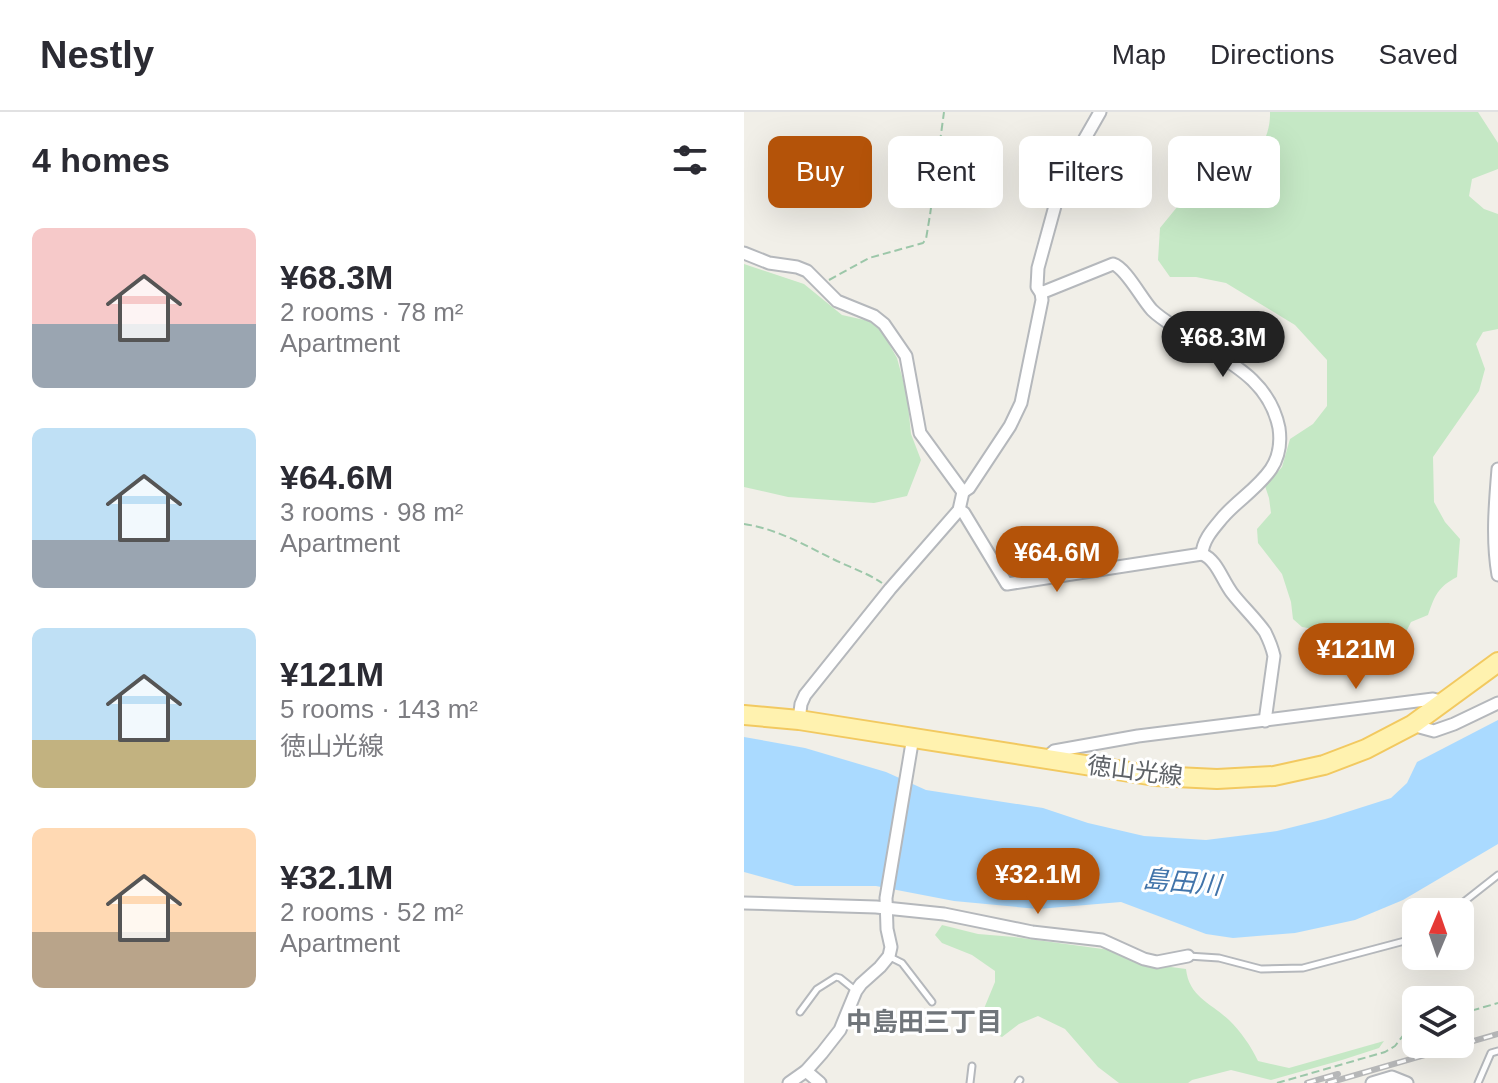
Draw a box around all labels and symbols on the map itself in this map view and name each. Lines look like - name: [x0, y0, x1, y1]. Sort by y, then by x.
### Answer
- pin: ¥68.3M: [1158, 311, 1288, 379]
- pin: ¥64.6M: [992, 526, 1122, 594]
- pin: ¥121M: [1300, 623, 1412, 691]
- street label: 徳山光線: [1086, 751, 1184, 790]
- pin: ¥32.1M: [973, 848, 1103, 916]
- water label: 島田川: [1142, 864, 1225, 901]
- north arrow: [1402, 898, 1474, 970]
- district label: 中島田三丁目: [846, 1007, 1002, 1037]

